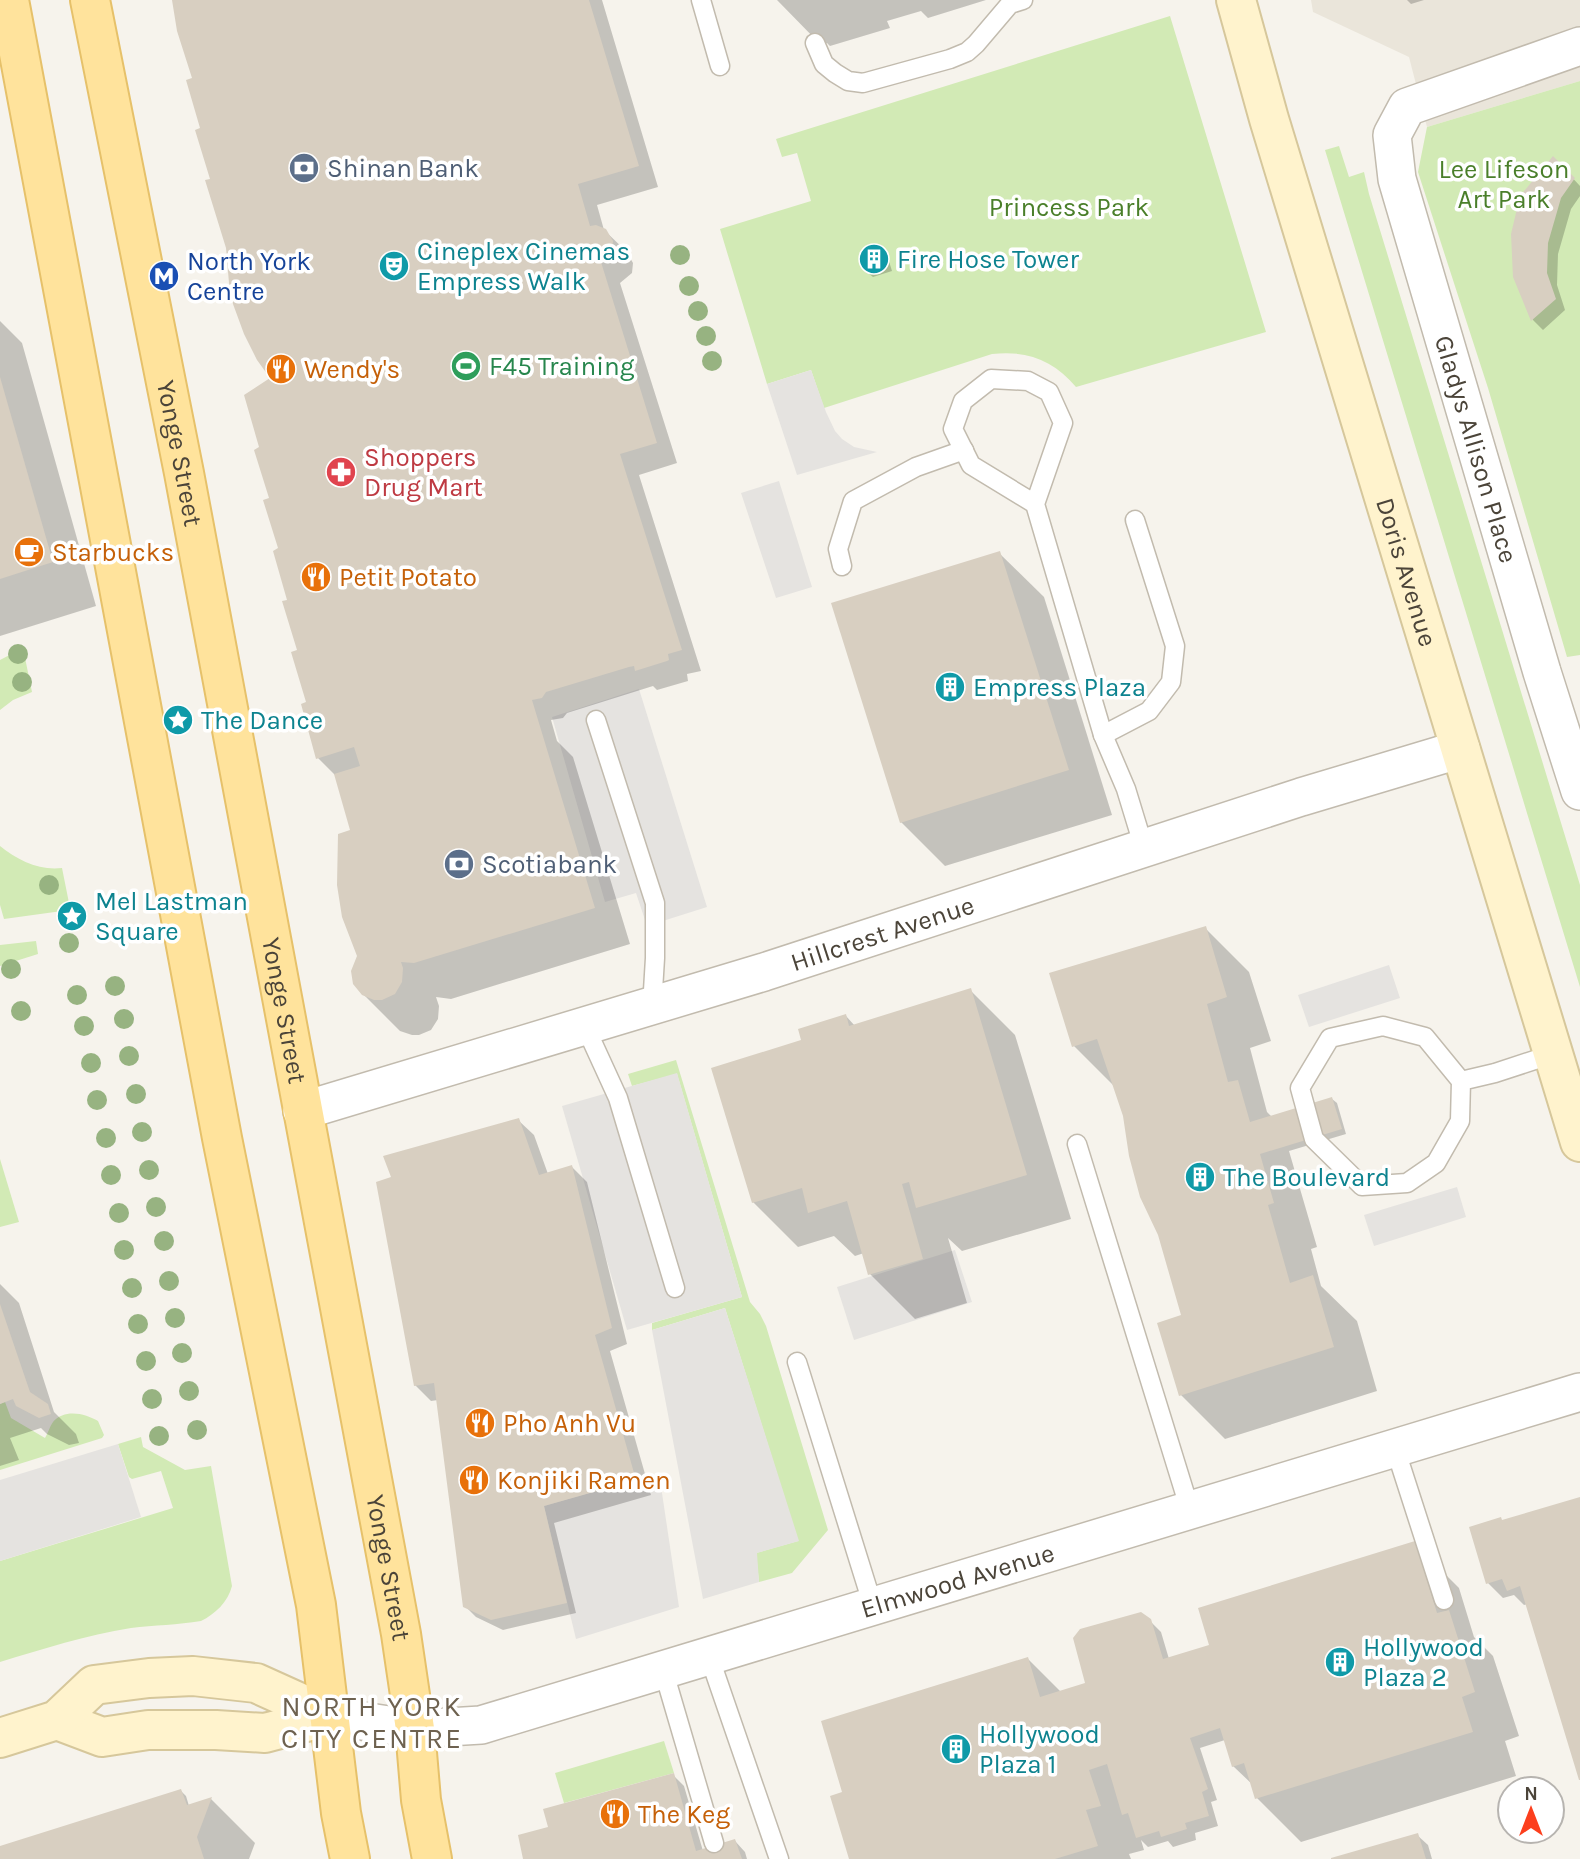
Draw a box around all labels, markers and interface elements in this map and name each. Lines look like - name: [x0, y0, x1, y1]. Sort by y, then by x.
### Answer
- bank icon: Shinan Bank: [287, 151, 321, 185]
- place label: Shinan Bank: [327, 153, 479, 184]
- park label: Lee Lifeson Art Park: [1439, 154, 1569, 215]
- park label: Princess Park: [989, 192, 1149, 223]
- place label: Cineplex Cinemas Empress Walk: [417, 236, 630, 297]
- building icon: Fire Hose Tower: [857, 242, 891, 276]
- place label: Fire Hose Tower: [897, 244, 1079, 275]
- place label: North York Centre: [187, 246, 311, 307]
- theatre icon: Cineplex Cinemas Empress Walk: [377, 249, 411, 283]
- metro station icon: North York Centre: [147, 259, 181, 293]
- street label: Gladys Allison Place: [1428, 332, 1524, 567]
- sports icon: F45 Training: [449, 349, 483, 383]
- place label: F45 Training: [489, 351, 635, 382]
- restaurant icon: Wendy's: [264, 352, 298, 386]
- place label: Wendy's: [304, 354, 400, 385]
- street label: Yonge Street: [150, 378, 209, 529]
- place label: Shoppers Drug Mart: [364, 442, 483, 503]
- pharmacy icon: Shoppers Drug Mart: [324, 455, 358, 489]
- street label: Doris Avenue: [1369, 494, 1443, 650]
- cafe icon: Starbucks: [12, 535, 46, 569]
- place label: Starbucks: [52, 537, 174, 568]
- restaurant icon: Petit Potato: [299, 560, 333, 594]
- place label: Petit Potato: [339, 562, 477, 593]
- building icon: Empress Plaza: [933, 670, 967, 704]
- place label: Empress Plaza: [973, 672, 1146, 703]
- place icon: The Dance: [161, 703, 195, 737]
- place label: The Dance: [201, 705, 323, 736]
- bank icon: Scotiabank: [442, 847, 476, 881]
- place label: Scotiabank: [482, 849, 617, 880]
- place label: Mel Lastman Square: [95, 886, 248, 947]
- street label: Hillcrest Avenue: [787, 890, 978, 978]
- place icon: Mel Lastman Square: [55, 899, 89, 933]
- street label: Yonge Street: [255, 935, 313, 1086]
- building icon: The Boulevard: [1183, 1160, 1217, 1194]
- place label: The Boulevard: [1223, 1162, 1390, 1193]
- restaurant icon: Pho Anh Vu: [463, 1406, 497, 1440]
- place label: Pho Anh Vu: [503, 1408, 636, 1439]
- restaurant icon: Konjiki Ramen: [457, 1463, 491, 1497]
- place label: Konjiki Ramen: [497, 1465, 671, 1496]
- street label: Yonge Street: [359, 1492, 417, 1643]
- street label: Elmwood Avenue: [857, 1537, 1058, 1625]
- place label: Hollywood Plaza 2: [1363, 1632, 1484, 1693]
- building icon: Hollywood Plaza 2: [1323, 1645, 1357, 1679]
- district label: NORTH YORK CITY CENTRE: [281, 1690, 463, 1755]
- place label: Hollywood Plaza 1: [979, 1719, 1100, 1780]
- building icon: Hollywood Plaza 1: [939, 1732, 973, 1766]
- north arrow: [1496, 1775, 1566, 1845]
- text: N: [1524, 1783, 1538, 1805]
- restaurant icon: The Keg: [598, 1797, 632, 1831]
- place label: The Keg: [638, 1799, 730, 1830]

